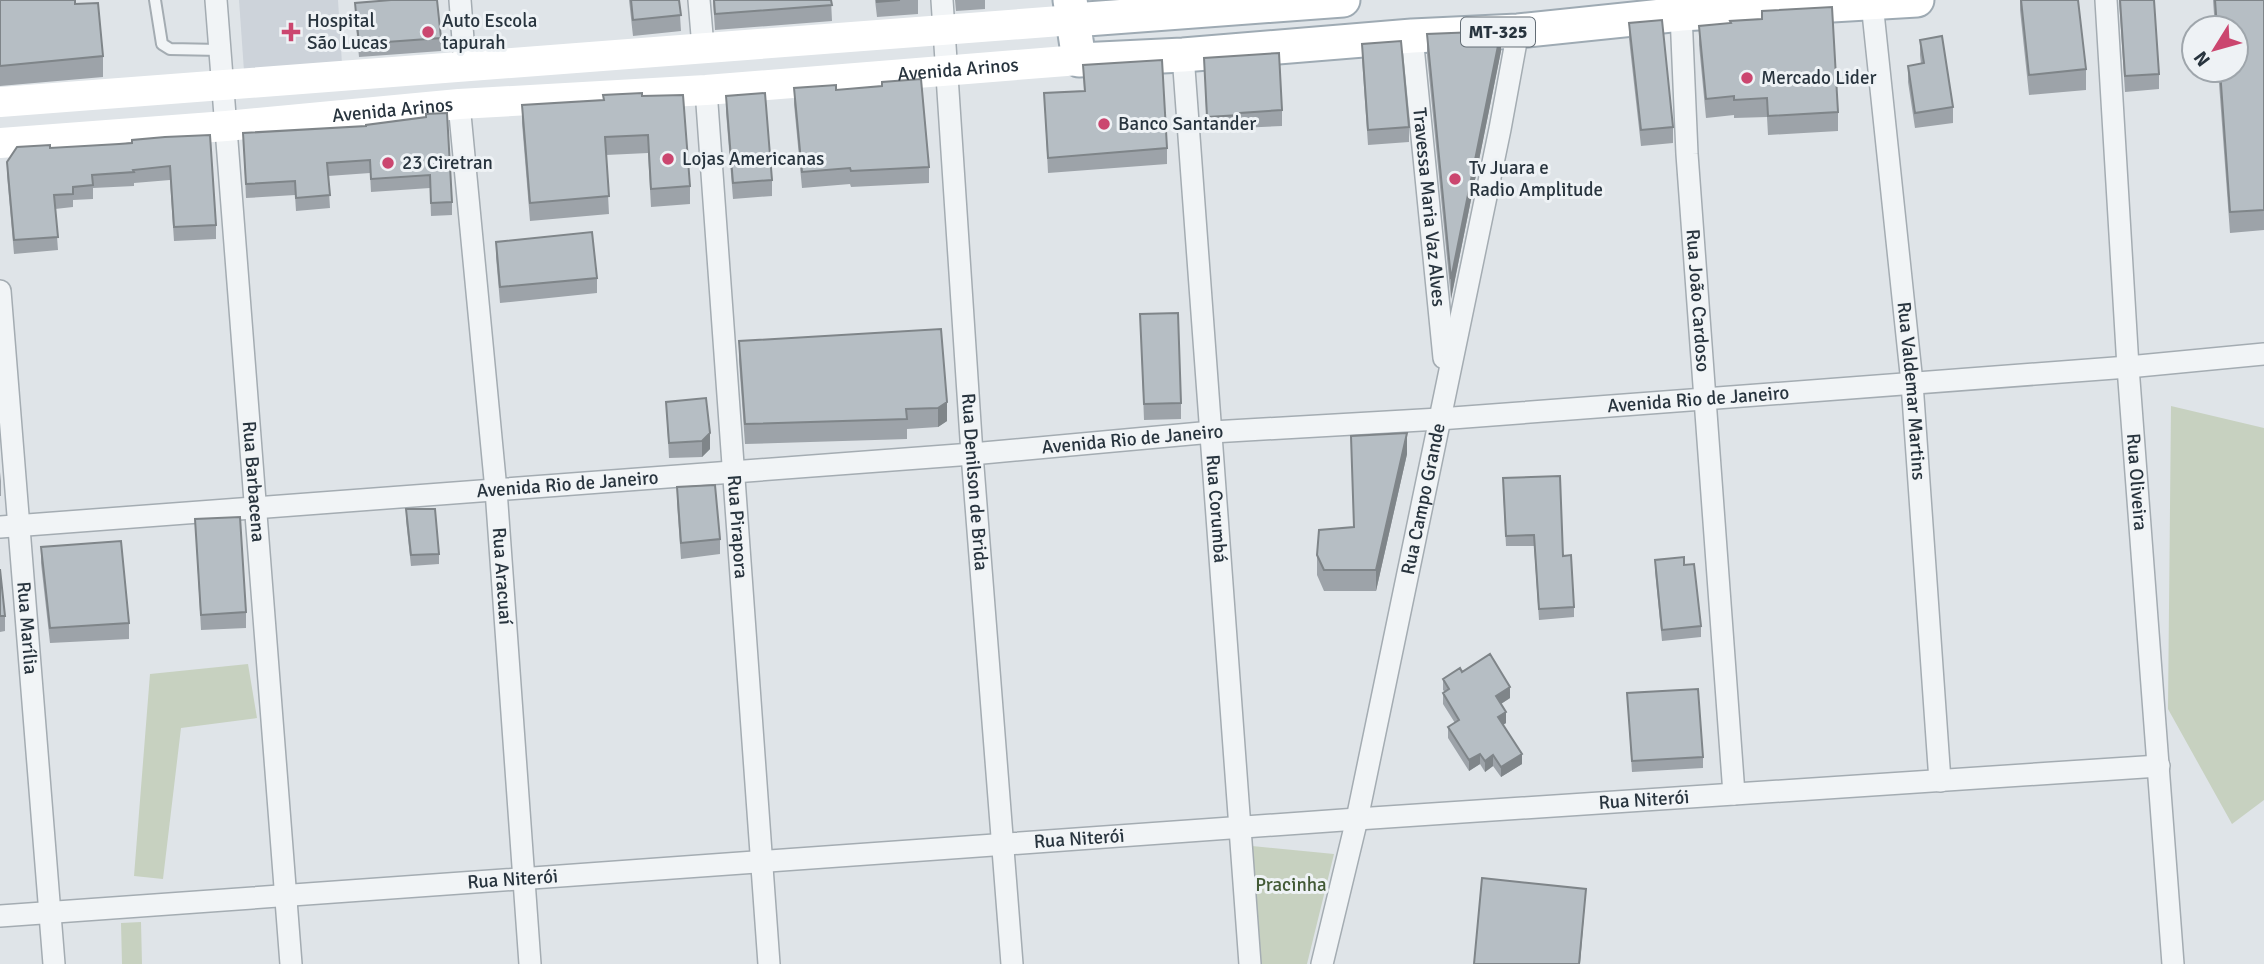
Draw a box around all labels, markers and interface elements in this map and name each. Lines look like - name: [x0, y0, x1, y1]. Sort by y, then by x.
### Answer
- place label: Hospital São Lucas: [307, 9, 388, 55]
- place label: Auto Escola tapurah: [442, 9, 537, 55]
- north arrow: [2180, 14, 2250, 84]
- road number: MT-325: [1461, 17, 1535, 46]
- marker: Hospital São Lucas: [281, 22, 301, 42]
- marker: Auto Escola tapurah: [420, 24, 436, 40]
- text: N: [2189, 46, 2216, 71]
- street label: Avenida Arinos: [897, 53, 1020, 87]
- place label: Mercado Lider: [1761, 66, 1876, 90]
- marker: Mercado Lider: [1739, 70, 1755, 86]
- street label: Avenida Arinos: [331, 93, 454, 128]
- street label: Travessa Maria Vaz Alves: [1407, 107, 1451, 308]
- place label: Banco Santander: [1118, 112, 1256, 136]
- marker: Banco Santander: [1096, 116, 1112, 132]
- place label: Lojas Americanas: [682, 147, 824, 171]
- place label: 23 Ciretran: [402, 151, 493, 175]
- marker: Lojas Americanas: [660, 151, 676, 167]
- marker: 23 Ciretran: [380, 155, 396, 171]
- place label: Tv Juara e Radio Amplitude: [1469, 156, 1603, 202]
- marker: Tv Juara e Radio Amplitude: [1447, 171, 1463, 187]
- street label: Rua João Cardoso: [1681, 228, 1715, 373]
- street label: Rua Valdemar Martins: [1892, 301, 1931, 481]
- street label: Avenida Rio de Janeiro: [1606, 381, 1790, 418]
- street label: Rua Denilson de Brida: [956, 392, 993, 572]
- street label: Avenida Rio de Janeiro: [1041, 419, 1224, 460]
- street label: Rua Barbacena: [237, 420, 270, 543]
- street label: Rua Campo Grande: [1396, 421, 1451, 577]
- street label: Rua Oliveira: [2121, 432, 2152, 532]
- street label: Rua Corumbá: [1200, 454, 1232, 564]
- street label: Avenida Rio de Janeiro: [476, 466, 659, 503]
- street label: Rua Pirapora: [722, 474, 753, 580]
- street label: Rua Aracuaí: [487, 527, 518, 626]
- street label: Rua Marília: [11, 581, 43, 675]
- street label: Rua Niterói: [1598, 785, 1690, 815]
- street label: Rua Niterói: [1033, 824, 1125, 854]
- street label: Rua Niterói: [466, 864, 559, 895]
- park label: Pracinha: [1255, 873, 1327, 897]

